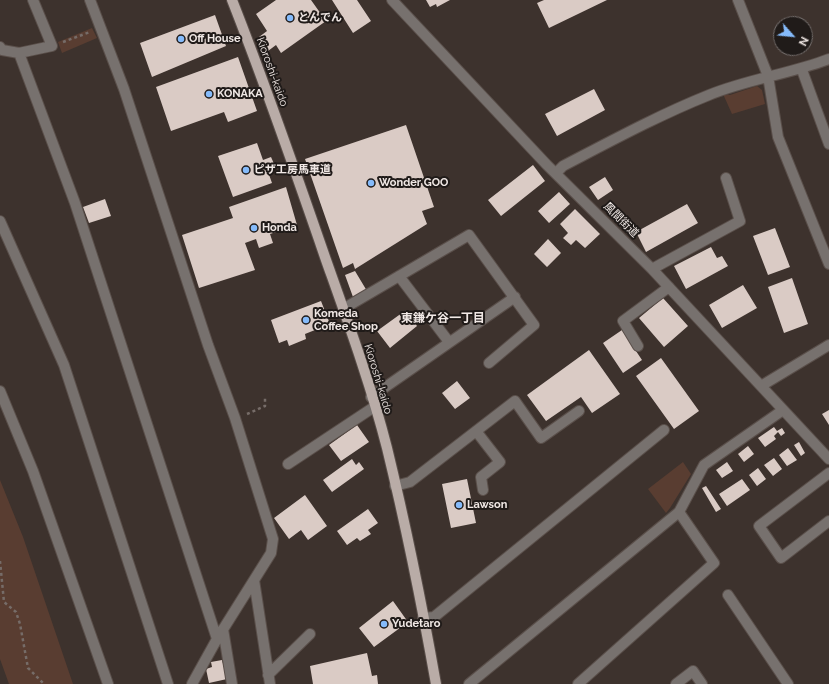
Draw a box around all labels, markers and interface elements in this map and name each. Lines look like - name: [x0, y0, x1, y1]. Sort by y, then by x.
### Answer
- place label: とんでん: [298, 11, 342, 25]
- marker: とんでん: [285, 13, 295, 23]
- north arrow: [773, 16, 813, 56]
- place label: Off House: [189, 32, 241, 46]
- marker: Off House: [176, 34, 186, 44]
- text: N: [796, 35, 811, 48]
- street label: Kioroshi-kaido: [253, 36, 291, 108]
- place label: KONAKA: [217, 87, 263, 101]
- marker: KONAKA: [204, 89, 214, 99]
- place label: ピザ工房馬車道: [254, 163, 331, 177]
- marker: ピザ工房馬車道: [241, 165, 251, 175]
- place label: Wonder GOO: [379, 176, 448, 190]
- marker: Wonder GOO: [366, 178, 376, 188]
- street label: 風間街道: [601, 200, 641, 240]
- place label: Honda: [262, 221, 297, 235]
- marker: Honda: [249, 223, 259, 233]
- place label: Komeda Coffee Shop: [314, 307, 378, 333]
- district label: 東鎌ケ谷一丁目: [401, 311, 485, 325]
- marker: Komeda Coffee Shop: [301, 315, 311, 325]
- street label: Kioroshi-kaido: [361, 342, 395, 416]
- place label: Lawson: [467, 498, 507, 512]
- marker: Lawson: [454, 500, 464, 510]
- place label: Yudetaro: [392, 617, 440, 631]
- marker: Yudetaro: [379, 619, 389, 629]

